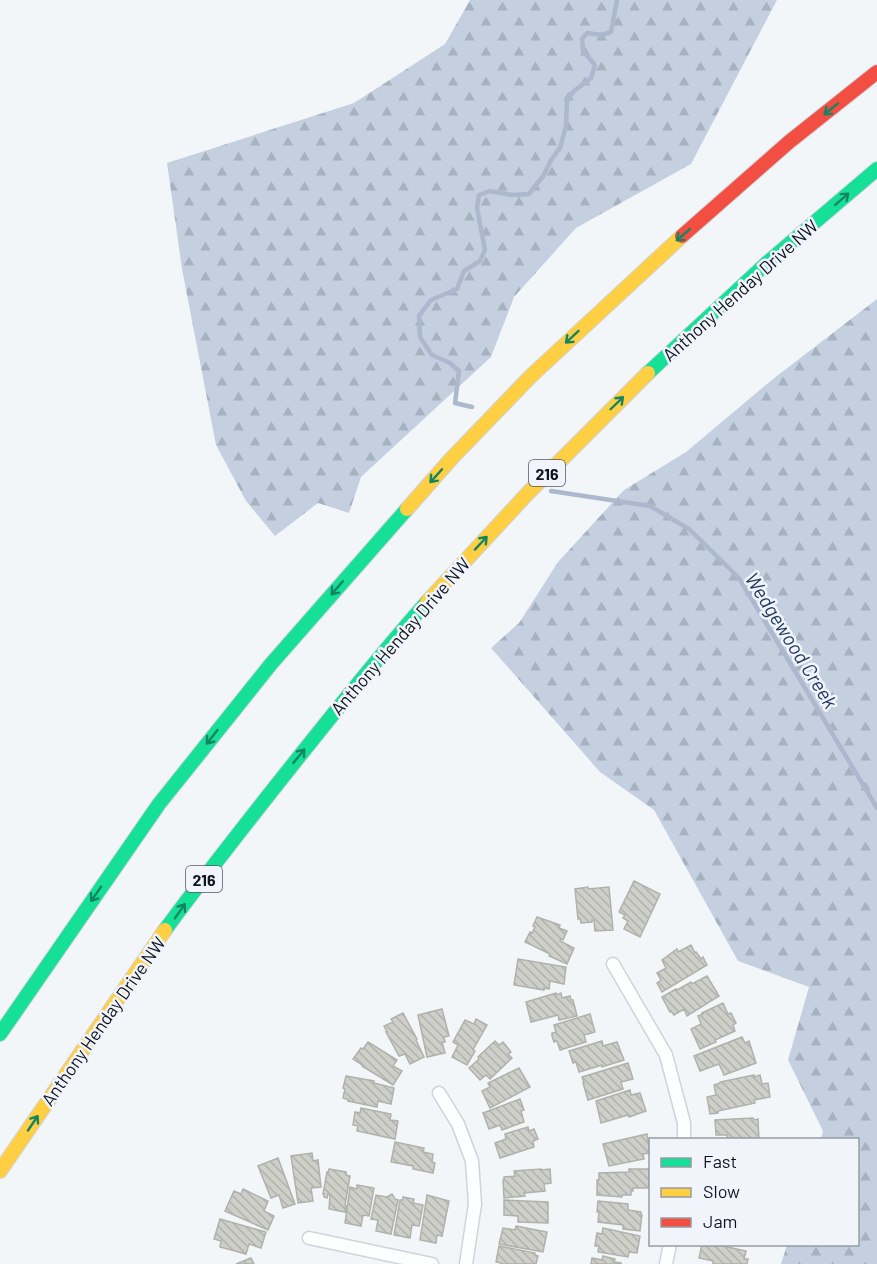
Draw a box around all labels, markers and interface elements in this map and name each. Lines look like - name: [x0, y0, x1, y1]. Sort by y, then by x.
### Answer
- one-way arrow: [824, 102, 840, 115]
- one-way arrow: [834, 192, 849, 206]
- street label: Anthony Henday Drive NW: [658, 214, 822, 366]
- one-way arrow: [676, 228, 691, 242]
- one-way arrow: [565, 330, 580, 345]
- one-way arrow: [609, 397, 624, 411]
- road number: 216: [529, 460, 565, 486]
- one-way arrow: [429, 468, 443, 483]
- one-way arrow: [474, 536, 488, 551]
- street label: Anthony Henday Drive NW: [326, 553, 475, 719]
- water label: Wedgewood Creek: [741, 568, 844, 713]
- one-way arrow: [330, 580, 344, 595]
- one-way arrow: [206, 729, 219, 745]
- one-way arrow: [293, 749, 306, 765]
- road number: 216: [186, 866, 222, 892]
- one-way arrow: [90, 885, 102, 901]
- one-way arrow: [174, 903, 186, 919]
- street label: Anthony Henday Drive NW: [36, 932, 170, 1110]
- one-way arrow: [27, 1115, 39, 1131]
- legend: [649, 1138, 859, 1246]
- text: Fast: [703, 1150, 737, 1172]
- text: Slow: [703, 1180, 740, 1202]
- text: Jam: [703, 1210, 737, 1232]

